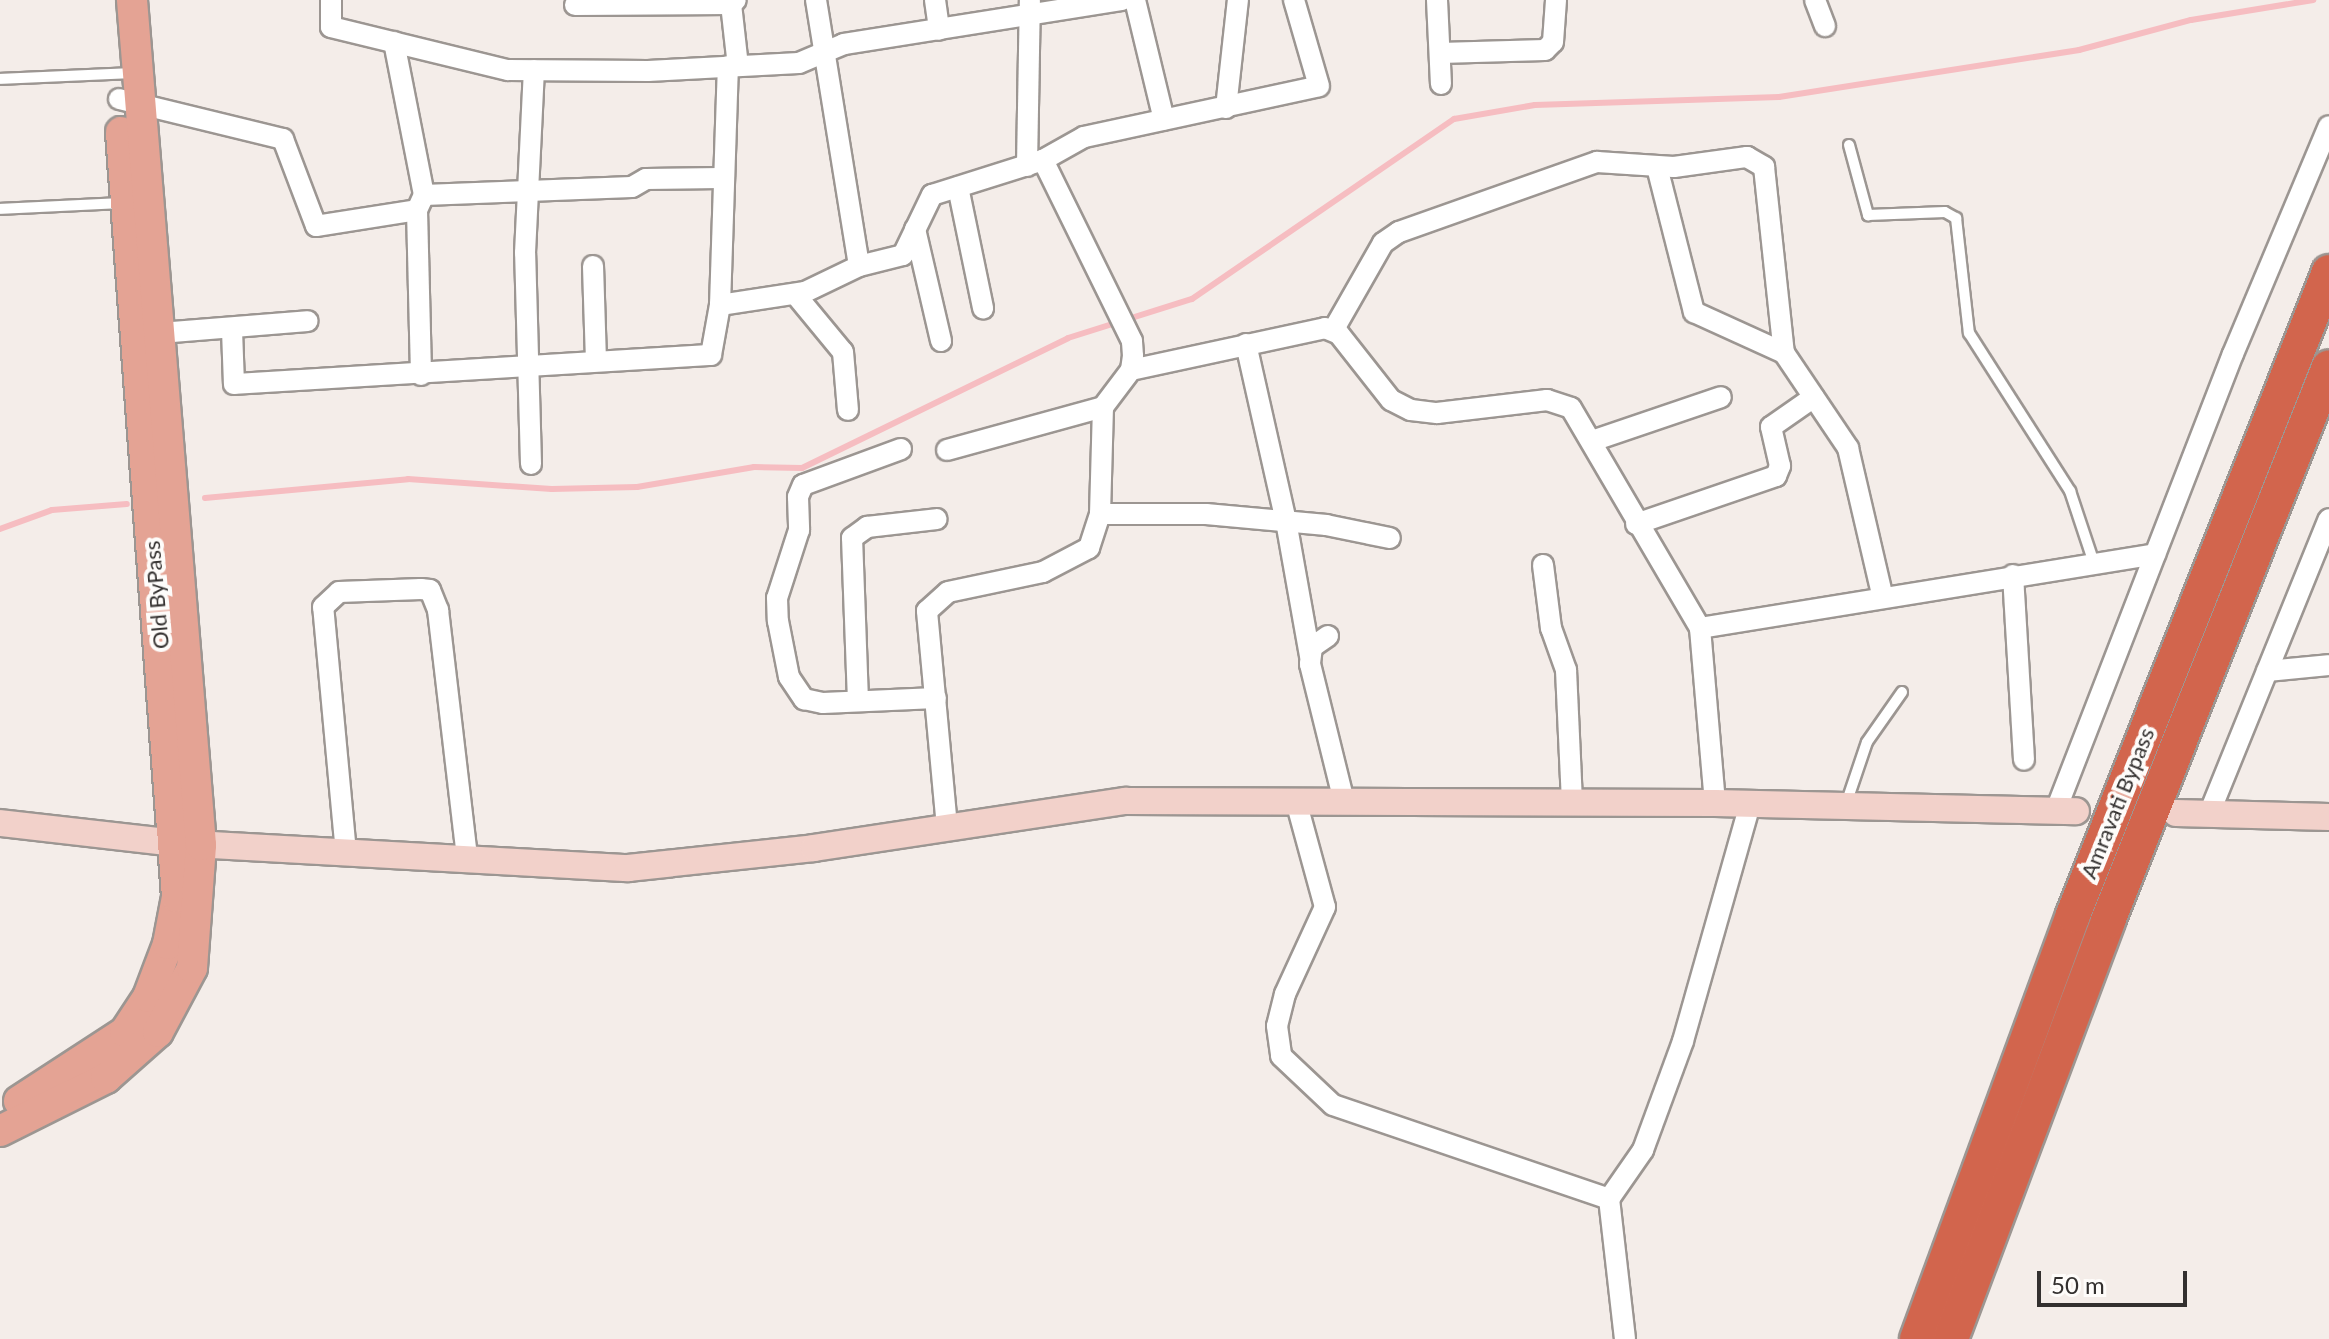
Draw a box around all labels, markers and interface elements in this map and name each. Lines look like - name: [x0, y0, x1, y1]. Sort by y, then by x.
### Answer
- street label: Old ByPass: [138, 540, 174, 650]
- street label: Amravati Bypass: [2075, 724, 2159, 882]
- scale bar: [2041, 1255, 2191, 1305]
- text: 50 m: [2051, 1270, 2105, 1299]

